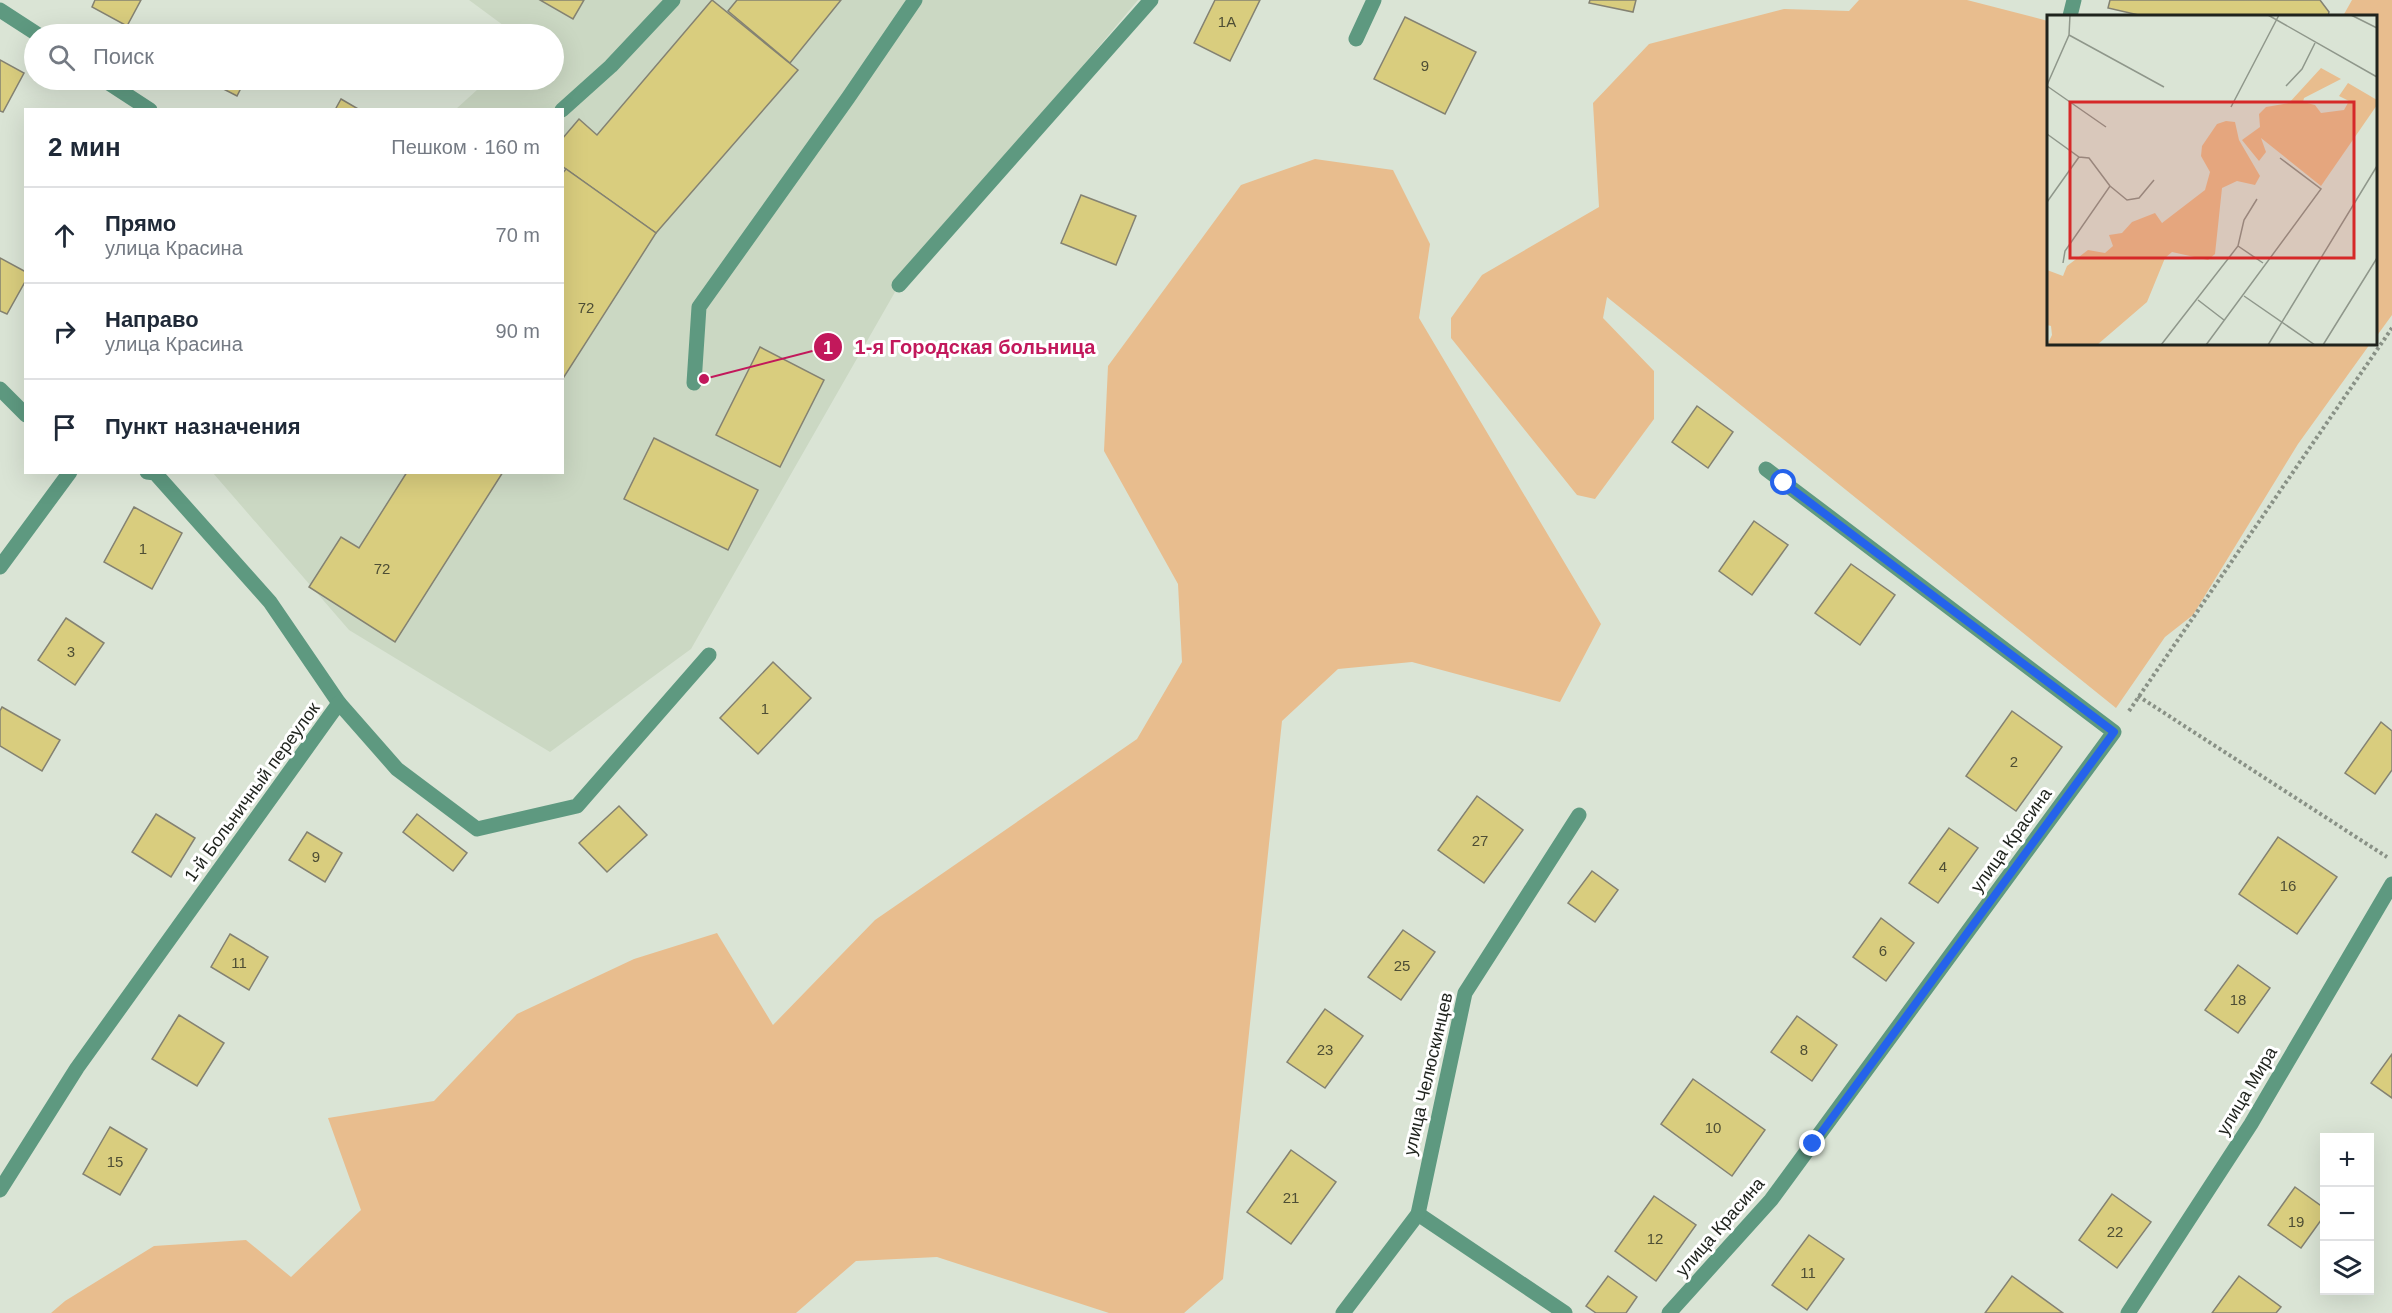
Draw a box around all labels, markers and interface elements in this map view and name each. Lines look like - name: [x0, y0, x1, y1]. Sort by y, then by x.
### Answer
- house number: 1А: [1218, 13, 1236, 30]
- inset map: [2047, 15, 2377, 345]
- search box: [24, 24, 564, 90]
- icon: search: [45, 41, 78, 74]
- text: Поиск: [93, 44, 154, 69]
- house number: 9: [1421, 57, 1429, 74]
- text: 2 мин: [48, 132, 121, 162]
- text: Пешком · 160 m: [391, 136, 540, 158]
- text: Прямо: [105, 211, 176, 236]
- icon: ahead: [48, 219, 81, 252]
- text: 70 m: [496, 224, 540, 246]
- text: улица Красина: [105, 237, 243, 259]
- house number: 72: [578, 299, 594, 316]
- text: Направо: [105, 307, 199, 332]
- icon: right: [48, 315, 81, 348]
- text: 90 m: [496, 320, 540, 342]
- callout: 1-я Городская больница: [813, 328, 1107, 366]
- text: улица Красина: [105, 333, 243, 355]
- text: 1-я Городская больница: [855, 336, 1096, 358]
- text: 1: [823, 338, 833, 358]
- icon: arrive: [48, 411, 81, 444]
- text: Пункт назначения: [105, 414, 301, 439]
- route start: [1770, 469, 1796, 495]
- house number: 1: [139, 540, 147, 557]
- house number: 72: [374, 560, 390, 577]
- house number: 3: [67, 643, 75, 660]
- street label: 1-й Больничный переулок: [180, 698, 324, 885]
- house number: 1: [761, 700, 769, 717]
- house number: 2: [2010, 753, 2018, 770]
- street label: улица Красина: [1966, 783, 2056, 896]
- house number: 27: [1472, 832, 1488, 849]
- house number: 9: [312, 848, 320, 865]
- house number: 4: [1939, 858, 1947, 875]
- house number: 16: [2280, 877, 2296, 894]
- house number: 6: [1879, 942, 1887, 959]
- house number: 11: [231, 954, 247, 971]
- house number: 25: [1394, 957, 1410, 974]
- street label: улица Челюскинцев: [1400, 991, 1456, 1157]
- house number: 18: [2230, 991, 2246, 1008]
- house number: 23: [1317, 1041, 1333, 1058]
- house number: 8: [1800, 1041, 1808, 1058]
- street label: улица Мира: [2213, 1042, 2282, 1139]
- house number: 10: [1705, 1119, 1721, 1136]
- route end: [1799, 1130, 1825, 1156]
- map controls: [2320, 1133, 2374, 1295]
- button: +: [2320, 1133, 2374, 1187]
- house number: 15: [107, 1153, 123, 1170]
- street label: улица Красина: [1672, 1173, 1769, 1280]
- button: −: [2320, 1187, 2374, 1241]
- house number: 21: [1283, 1189, 1299, 1206]
- house number: 19: [2288, 1213, 2304, 1230]
- house number: 22: [2107, 1223, 2123, 1240]
- house number: 12: [1647, 1230, 1663, 1247]
- button: layers: [2320, 1241, 2374, 1295]
- house number: 11: [1800, 1264, 1816, 1281]

